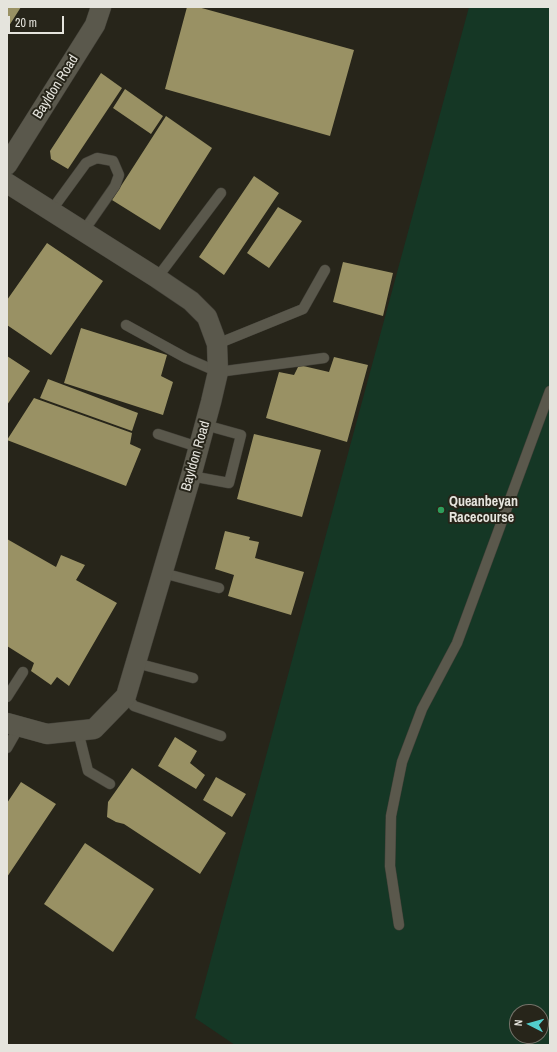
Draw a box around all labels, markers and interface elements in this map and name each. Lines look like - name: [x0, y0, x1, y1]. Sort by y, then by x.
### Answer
- scale bar: [10, 8, 66, 34]
- text: 20 m: [15, 15, 37, 31]
- street label: Bayldon Road: [30, 52, 82, 122]
- street label: Bayldon Road: [178, 419, 214, 493]
- place label: Queanbeyan Racecourse: [449, 494, 518, 526]
- marker: Queanbeyan Racecourse: [436, 505, 446, 515]
- north arrow: [509, 1004, 549, 1044]
- text: N: [511, 1019, 525, 1027]

